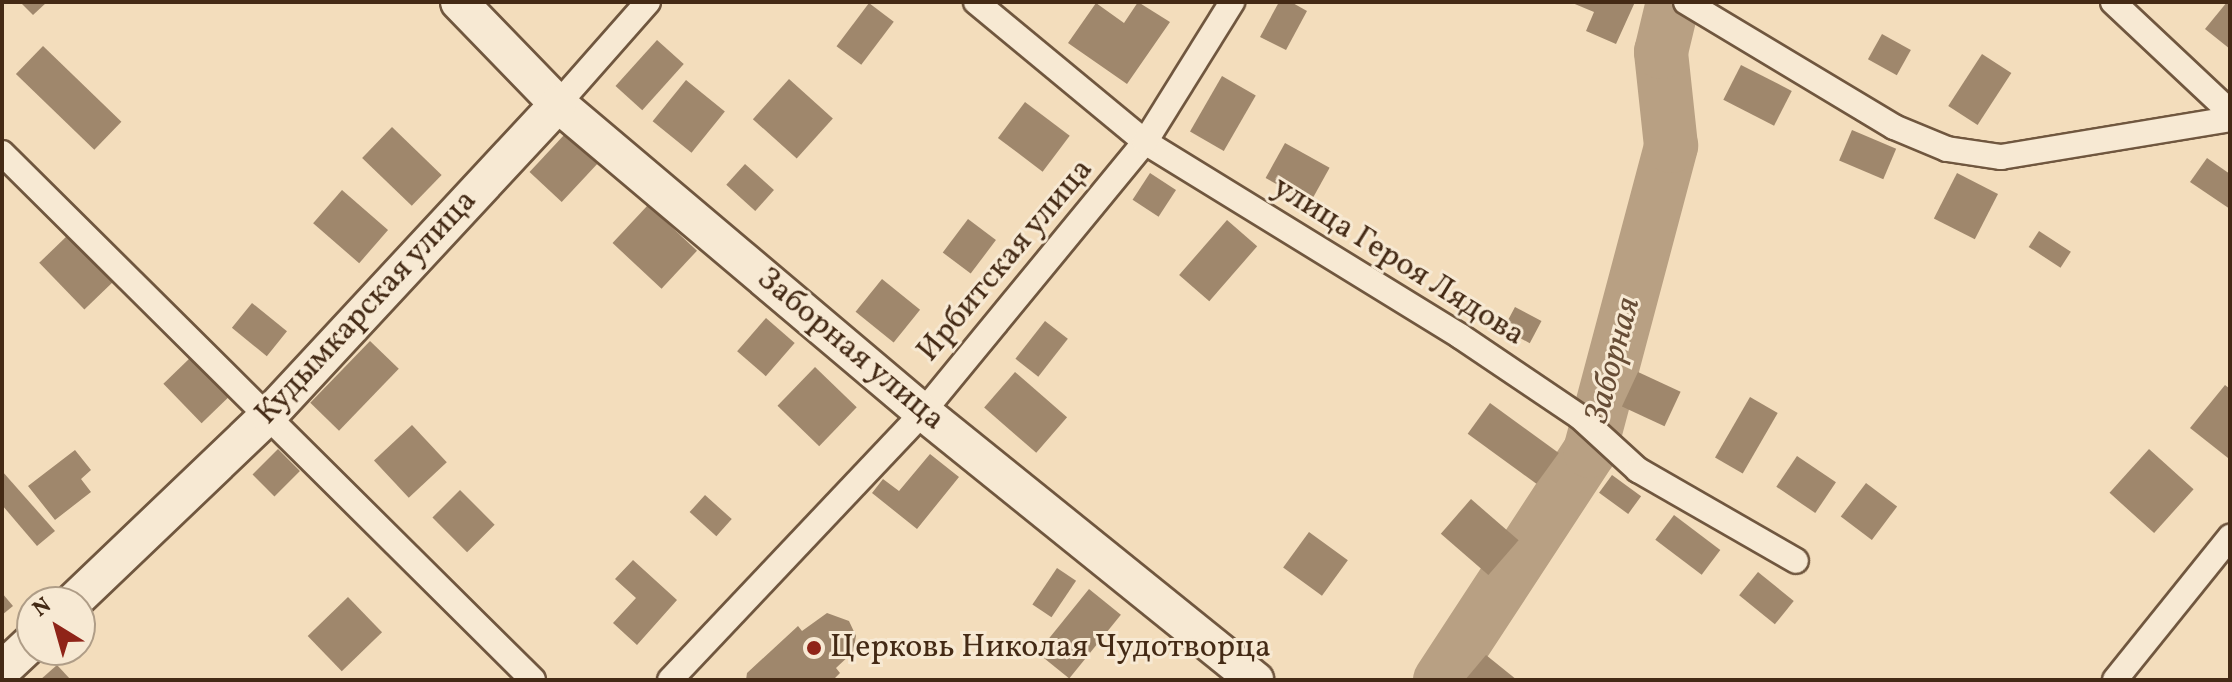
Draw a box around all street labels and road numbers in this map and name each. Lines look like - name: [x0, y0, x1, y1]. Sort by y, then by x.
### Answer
- street label: Ирбитская улица: [910, 151, 1102, 371]
- street label: улица Героя Лядова: [1265, 169, 1531, 355]
- street label: Кудымкарская улица: [248, 182, 486, 434]
- street label: Заборная улица: [748, 260, 952, 440]

